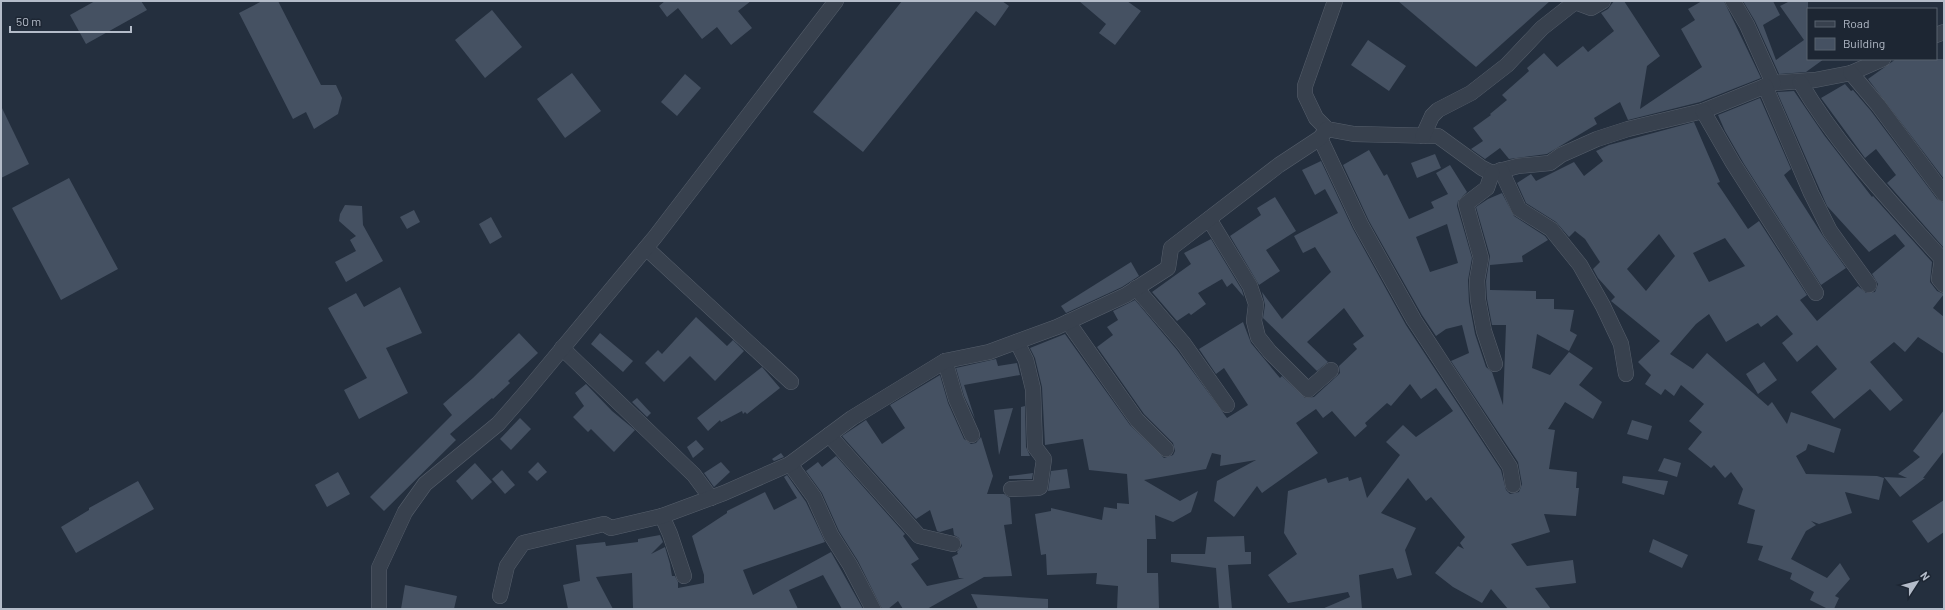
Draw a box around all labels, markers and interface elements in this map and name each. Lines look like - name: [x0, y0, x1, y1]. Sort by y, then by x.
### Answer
- scale bar: [10, 8, 131, 34]
- legend: [1807, 8, 1937, 60]
- text: 50 m: [16, 14, 41, 28]
- text: Road: [1843, 16, 1870, 30]
- text: Building: [1843, 36, 1885, 50]
- north arrow: [1897, 562, 1937, 602]
- text: N: [1918, 569, 1933, 583]

